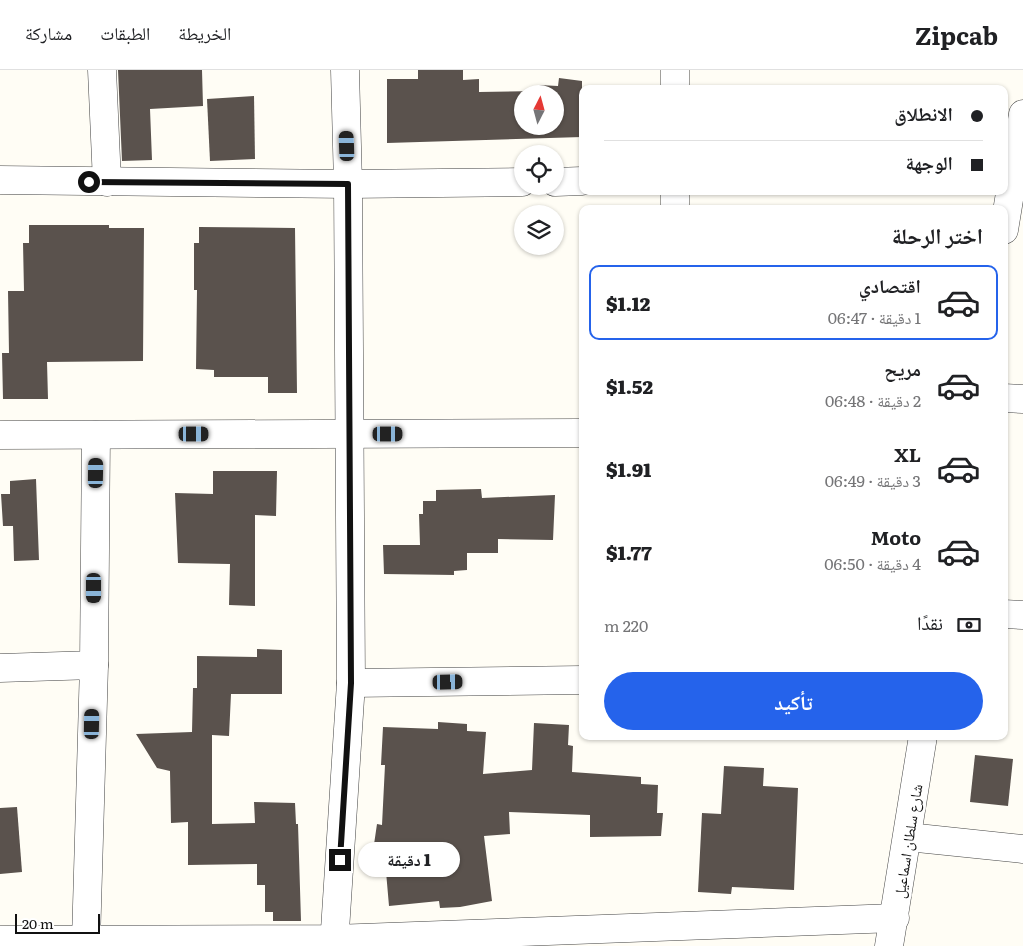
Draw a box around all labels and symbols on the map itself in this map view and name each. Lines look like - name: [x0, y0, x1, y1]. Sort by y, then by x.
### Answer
- north arrow: [514, 85, 564, 135]
- car: [338, 131, 355, 161]
- route start: [78, 171, 100, 193]
- car: [179, 427, 209, 442]
- car: [373, 427, 403, 442]
- car: [88, 458, 103, 488]
- car: [86, 573, 101, 603]
- car: [432, 674, 463, 690]
- car: [84, 709, 99, 739]
- street label: شارع سلطان اسماعيل: [887, 782, 927, 900]
- callout: 1 دقيقة: [358, 842, 460, 878]
- route end: [329, 849, 351, 871]
- scale bar: [15, 911, 100, 934]

